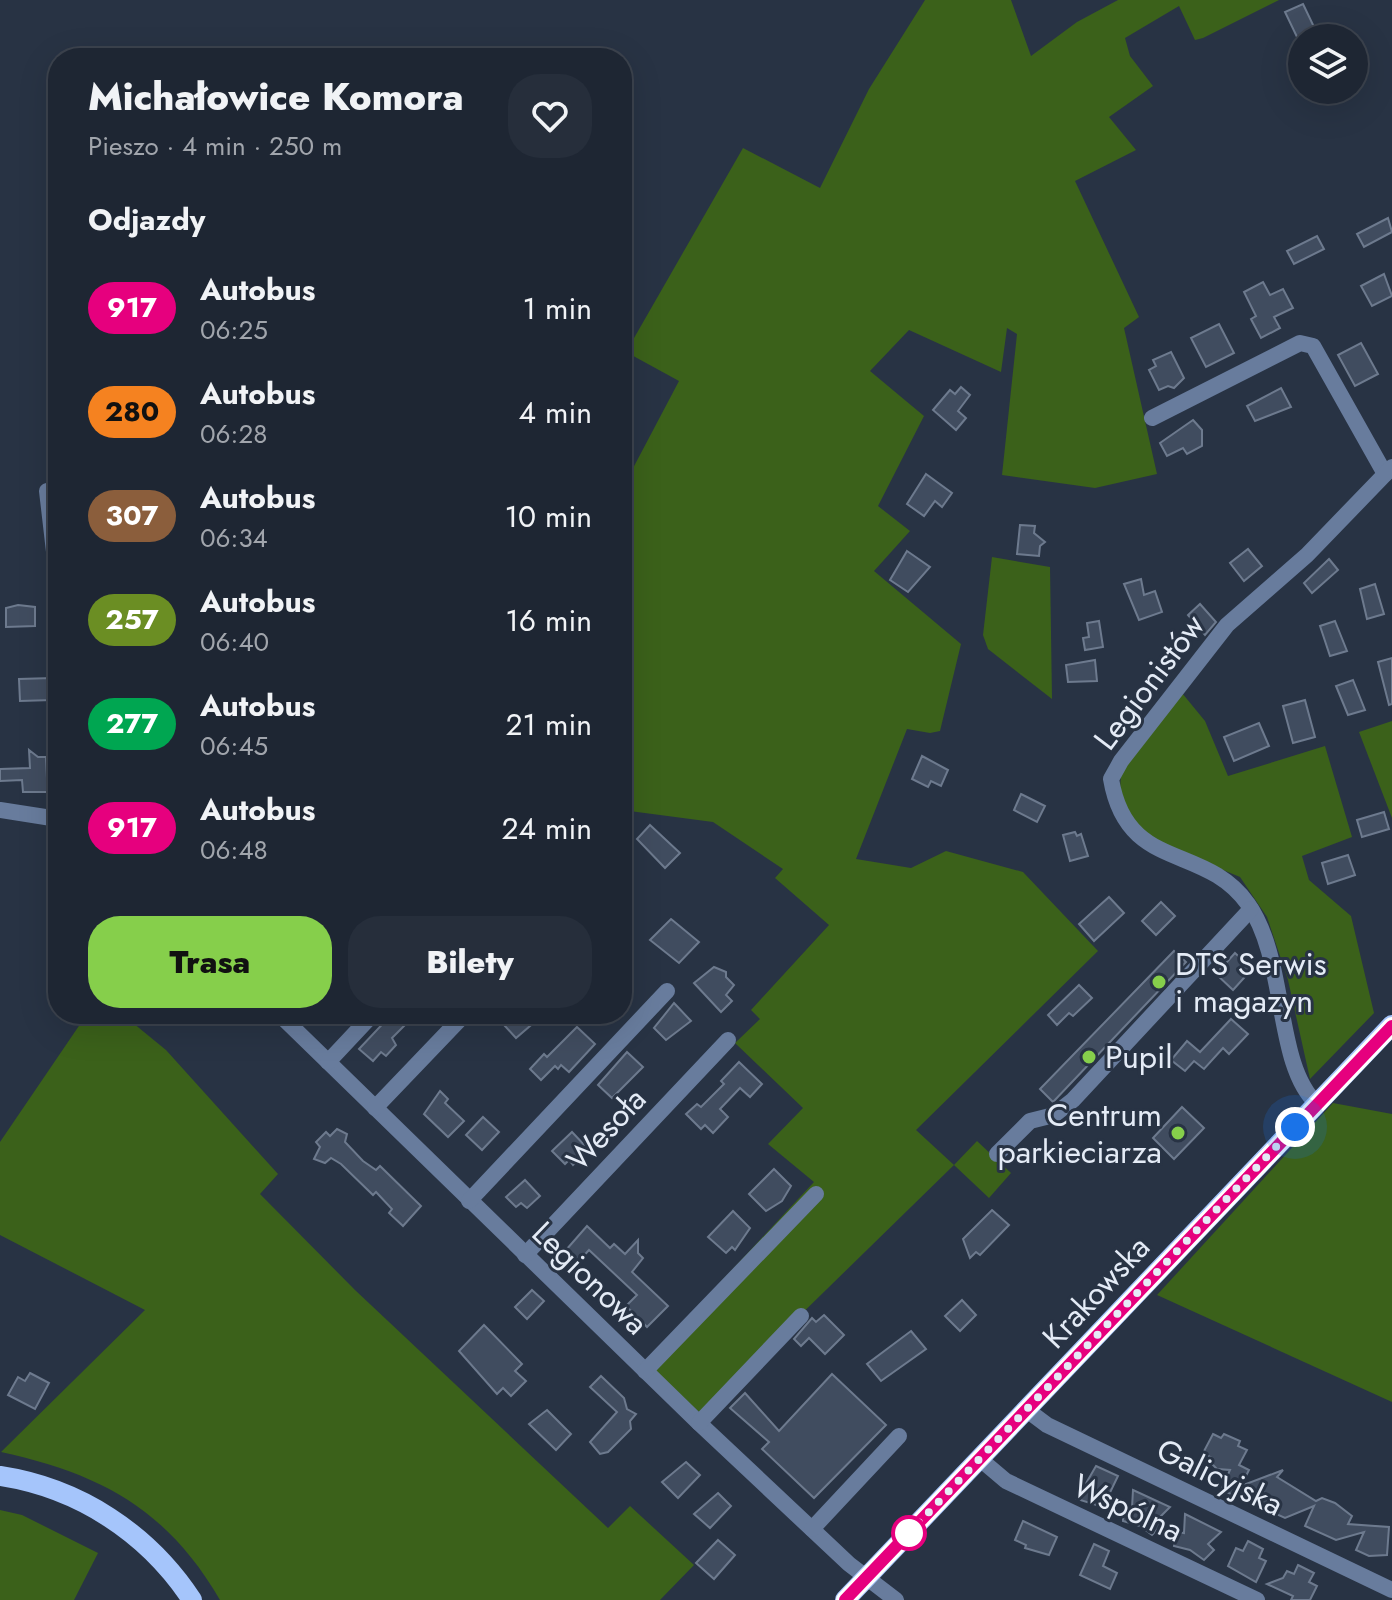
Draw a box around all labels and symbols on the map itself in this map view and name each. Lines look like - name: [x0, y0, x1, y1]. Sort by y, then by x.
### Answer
- street label: Legionistów: [1083, 604, 1215, 759]
- place label: DTS Serwis i magazyn: [1175, 941, 1327, 1024]
- marker: DTS Serwis i magazyn: [1150, 973, 1168, 991]
- place label: Pupil: [1105, 1034, 1173, 1080]
- marker: Pupil: [1080, 1048, 1098, 1066]
- street label: Wesoła: [556, 1077, 656, 1181]
- place label: Centrum parkieciarza: [997, 1092, 1162, 1175]
- your location: [1275, 1107, 1315, 1147]
- marker: Centrum parkieciarza: [1169, 1124, 1187, 1142]
- street label: Legionowa: [522, 1211, 658, 1345]
- street label: Krakowska: [1032, 1225, 1160, 1359]
- street label: Galicyjska: [1149, 1427, 1291, 1527]
- street label: Wspólna: [1065, 1463, 1191, 1553]
- unlabelled marker: [892, 1516, 926, 1550]

